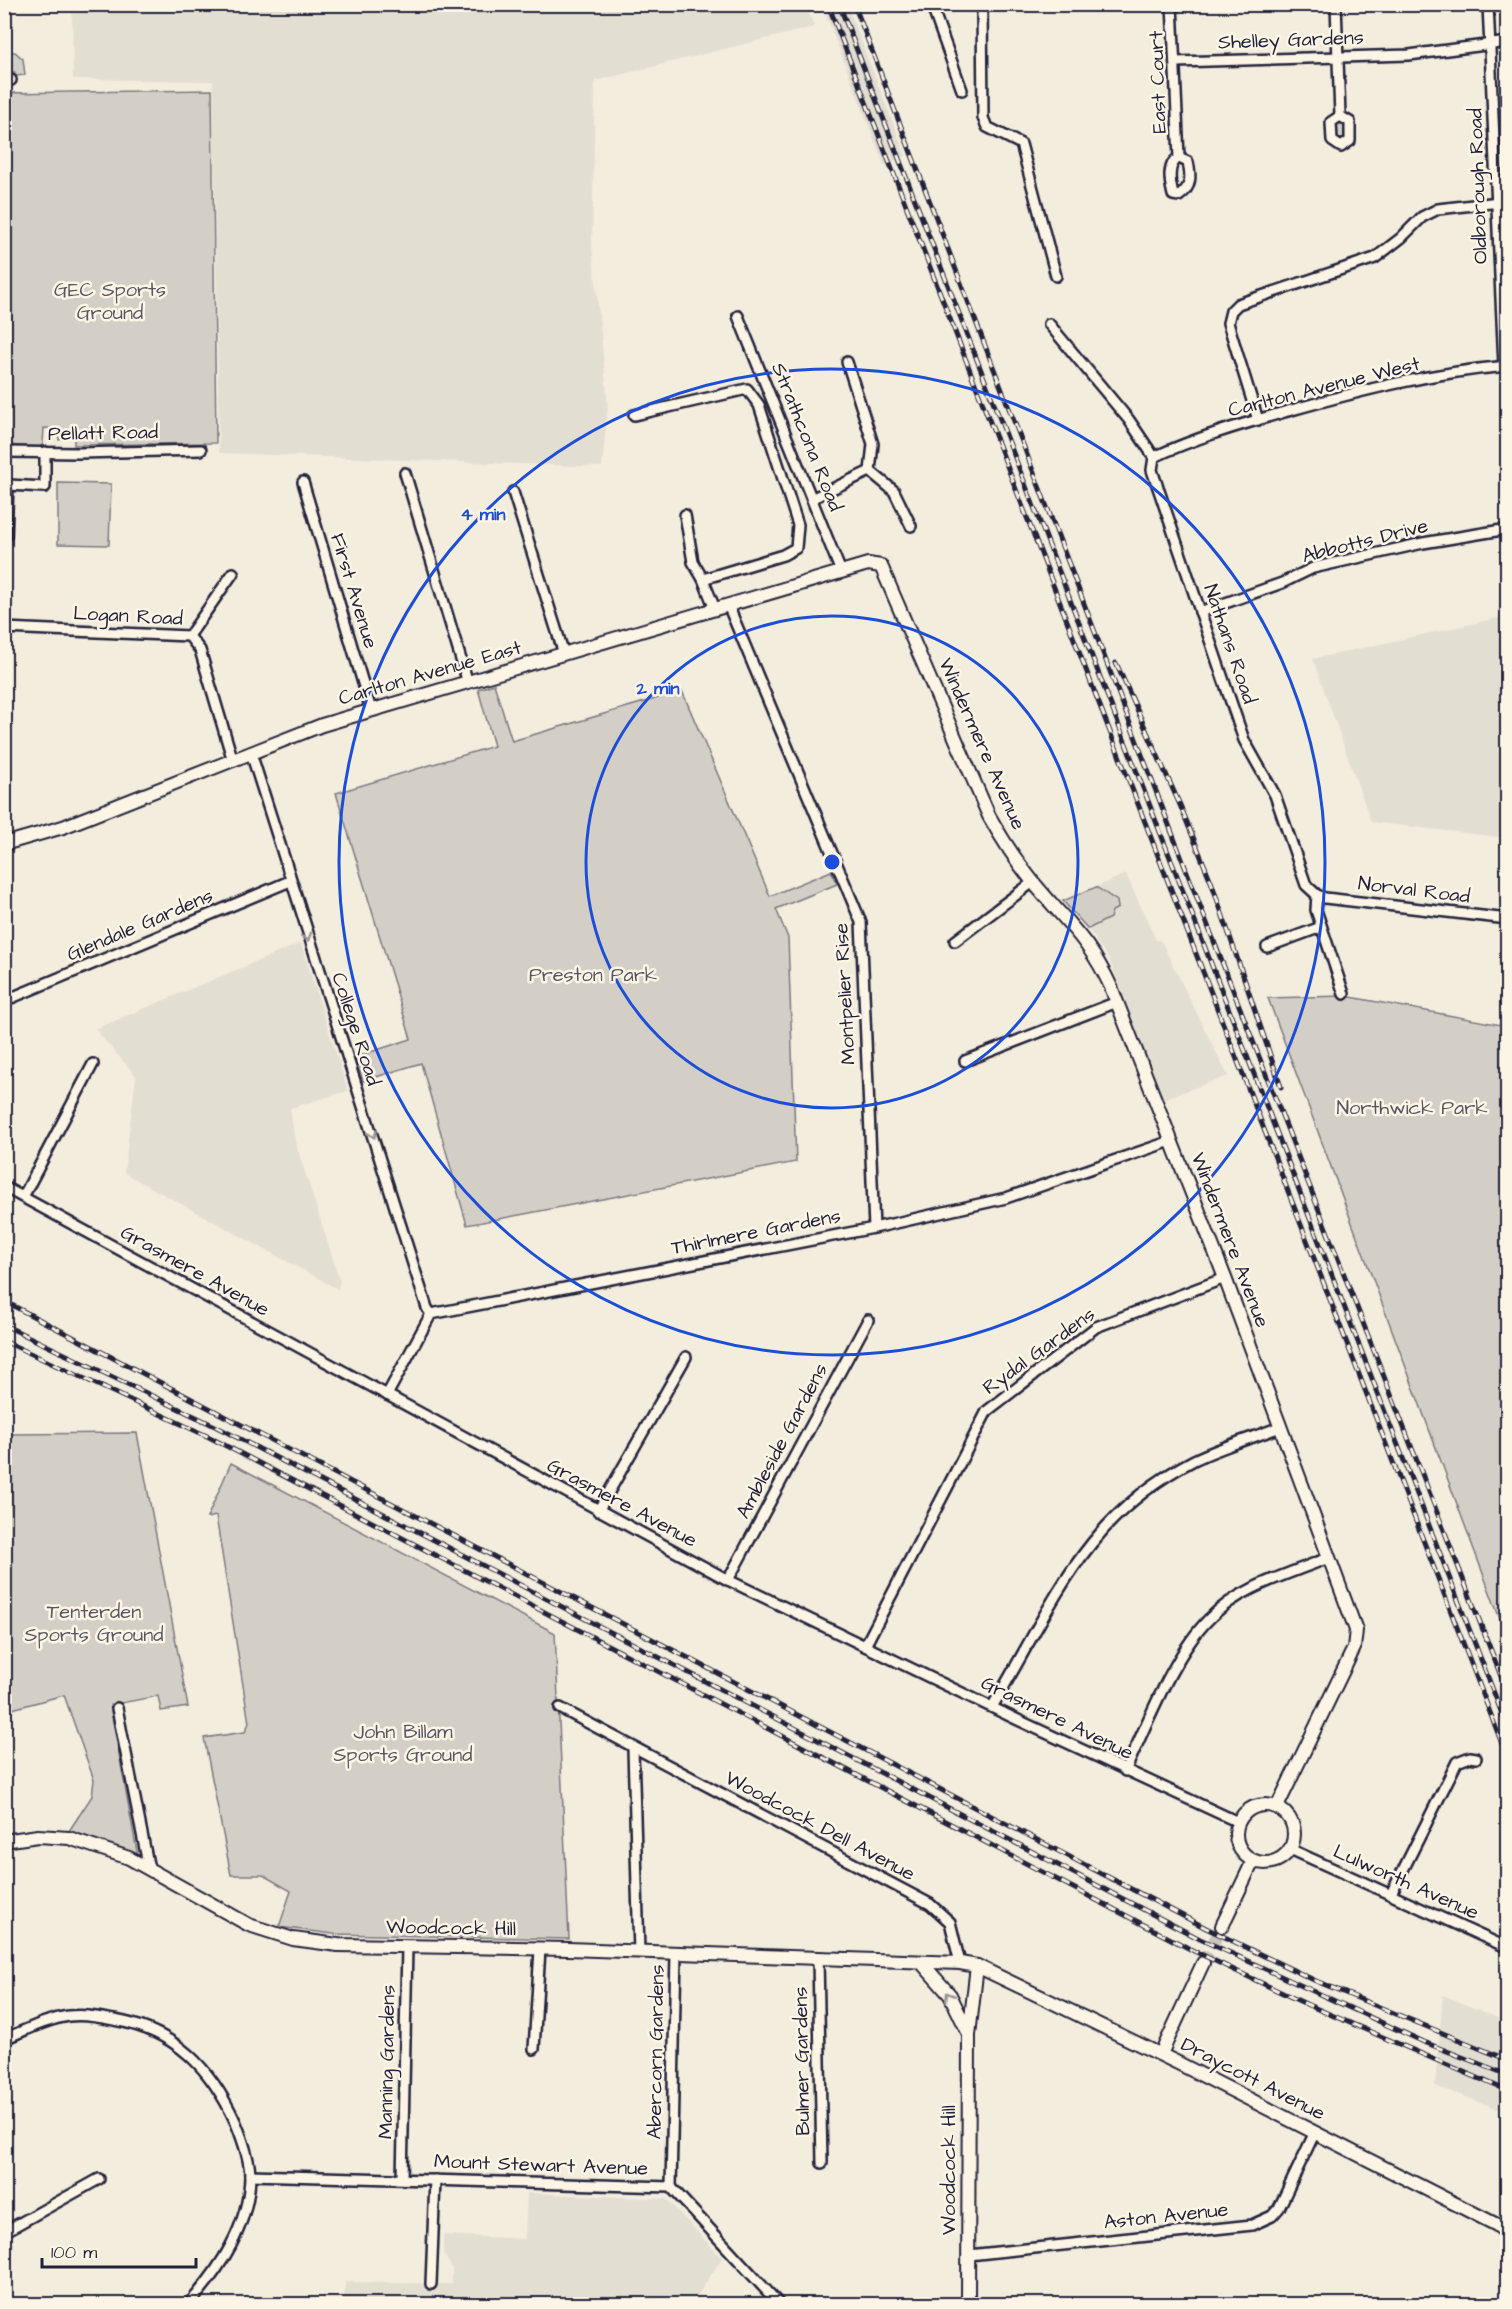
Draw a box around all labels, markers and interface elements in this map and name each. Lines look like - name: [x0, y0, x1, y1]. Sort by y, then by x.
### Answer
- street label: Shelley Gardens: [1218, 23, 1364, 58]
- street label: East Court: [1142, 30, 1174, 134]
- street label: Oldborough Road: [1461, 108, 1496, 264]
- park label: GEC Sports Ground: [54, 276, 166, 327]
- street label: Carlton Avenue West: [1225, 350, 1423, 424]
- street label: Strathcona Road: [764, 358, 850, 516]
- street label: Pellatt Road: [48, 418, 158, 448]
- text: 4 min: [460, 502, 506, 527]
- street label: Abbotts Drive: [1299, 512, 1431, 570]
- street label: First Avenue: [323, 530, 385, 652]
- street label: Nathans Road: [1196, 580, 1264, 708]
- street label: Logan Road: [73, 599, 183, 634]
- street label: Carlton Avenue East: [335, 633, 525, 713]
- street label: Windermere Avenue: [932, 654, 1033, 834]
- text: 2 min: [635, 676, 680, 701]
- centre of rings: [822, 852, 842, 872]
- street label: Norval Road: [1356, 869, 1472, 911]
- street label: Glendale Gardens: [63, 882, 217, 968]
- street label: Montpelier Rise: [827, 922, 863, 1066]
- one-way arrow: [300, 931, 313, 942]
- park label: Preston Park: [529, 961, 657, 989]
- street label: College Road: [324, 969, 387, 1090]
- park label: Northwick Park: [1336, 1094, 1488, 1122]
- one-way arrow: [366, 1128, 378, 1139]
- street label: Windermere Avenue: [1184, 1149, 1276, 1332]
- street label: Thirlmere Gardens: [669, 1202, 843, 1262]
- street label: Grasmere Avenue: [115, 1218, 275, 1324]
- street label: Rydal Gardens: [977, 1301, 1102, 1402]
- street label: Ambleside Gardens: [729, 1359, 835, 1523]
- street label: Grasmere Avenue: [542, 1452, 702, 1554]
- park label: Tenterden Sports Ground: [25, 1598, 163, 1649]
- street label: Grasmere Avenue: [976, 1669, 1138, 1767]
- park label: John Billam Sports Ground: [334, 1718, 472, 1769]
- street label: Woodcock Dell Avenue: [720, 1764, 920, 1888]
- street label: Lulworth Avenue: [1329, 1837, 1483, 1927]
- street label: Woodcock Hill: [386, 1913, 516, 1943]
- street label: Abercorn Gardens: [640, 1964, 672, 2140]
- street label: Manning Gardens: [372, 1985, 403, 2139]
- street label: Bulmer Gardens: [787, 1986, 817, 2136]
- one-way arrow: [946, 1991, 957, 2002]
- street label: Draycott Avenue: [1176, 2031, 1330, 2128]
- street label: Woodcock Hill: [935, 2105, 963, 2235]
- street label: Mount Stewart Avenue: [433, 2147, 649, 2183]
- street label: Aston Avenue: [1102, 2196, 1230, 2236]
- scale bar: [42, 2231, 196, 2269]
- text: 100 m: [51, 2240, 97, 2265]

